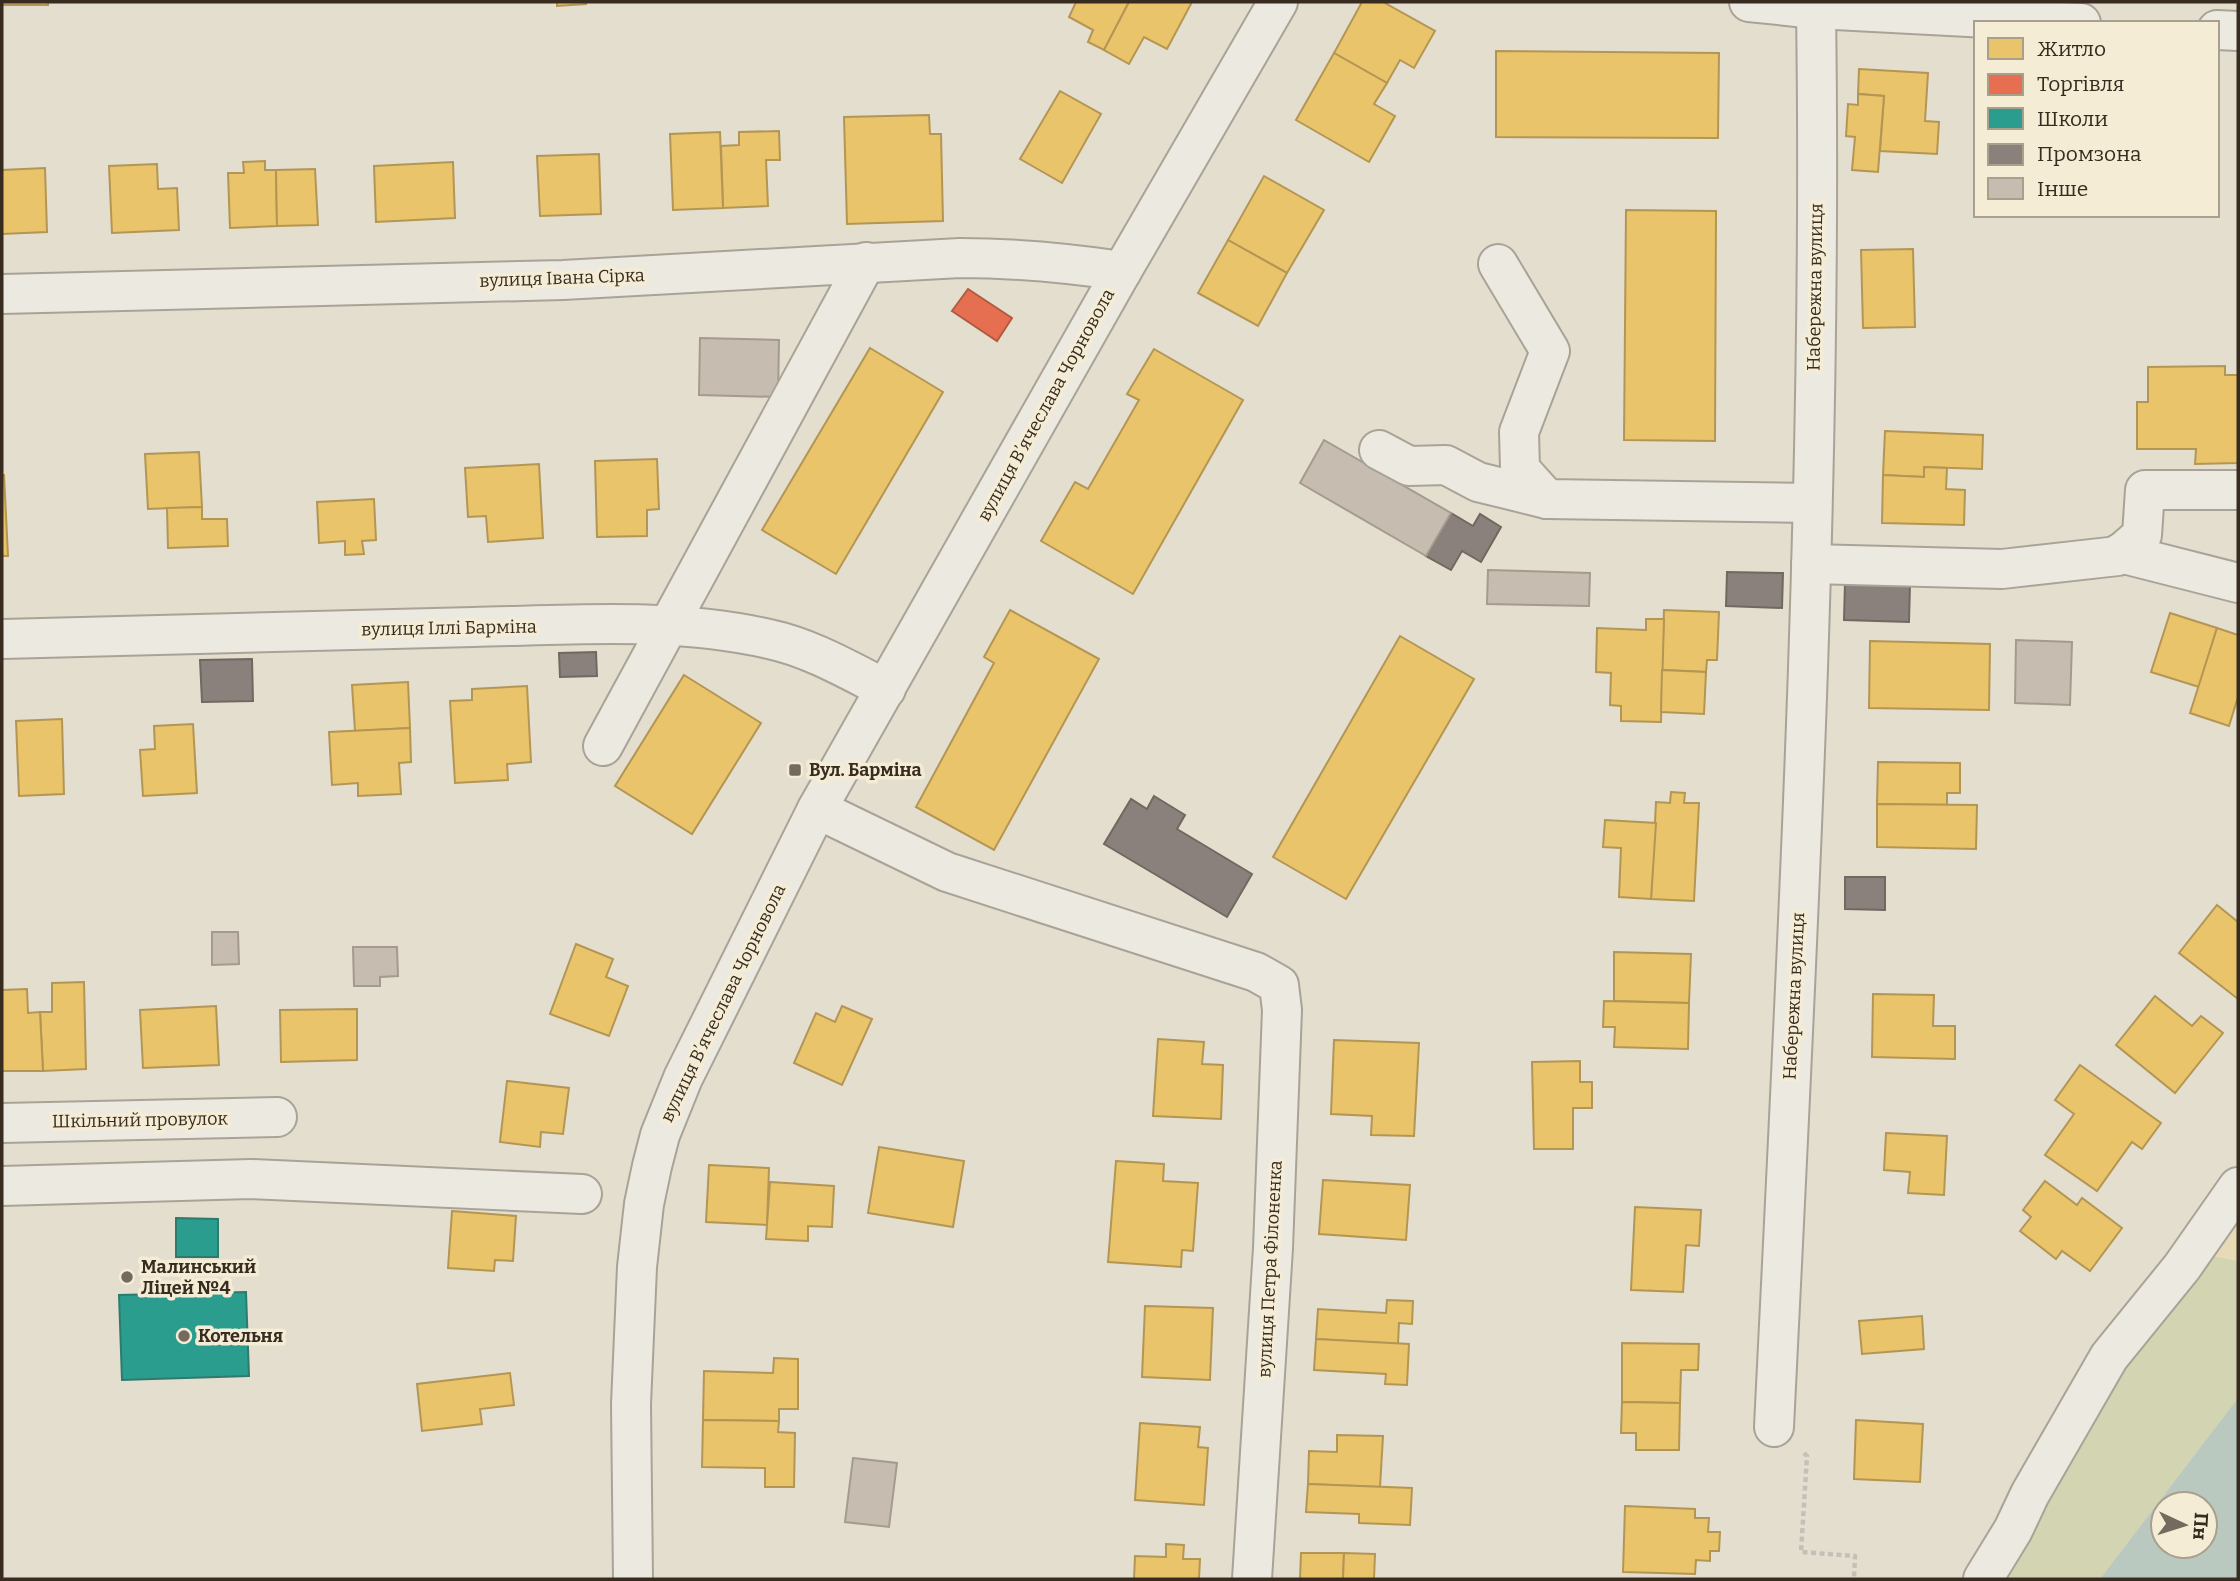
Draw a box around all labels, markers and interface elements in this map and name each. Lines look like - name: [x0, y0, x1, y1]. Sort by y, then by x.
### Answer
- legend: [1974, 21, 2219, 217]
- text: Житло: [2037, 36, 2106, 62]
- text: Торгівля: [2037, 71, 2124, 97]
- text: Школи: [2037, 106, 2108, 132]
- text: Промзона: [2037, 141, 2142, 167]
- text: Інше: [2037, 176, 2088, 202]
- street label: Набережна вулиця: [1803, 203, 1827, 371]
- street label: вулиця Івана Сірка: [479, 264, 645, 292]
- street label: вулиця Вʼячеслава Чорновола: [973, 285, 1119, 525]
- street label: вулиця Іллі Барміна: [361, 615, 537, 641]
- place label: Вул. Барміна: [809, 759, 922, 781]
- marker: Вул. Барміна: [787, 762, 803, 778]
- street label: вулиця Вʼячеслава Чорновола: [656, 880, 790, 1126]
- street label: Набережна вулиця: [1779, 912, 1809, 1080]
- street label: Шкільний провулок: [52, 1107, 229, 1133]
- street label: вулиця Петра Філоненка: [1253, 1160, 1287, 1378]
- place label: Малинський Ліцей №4: [141, 1256, 256, 1299]
- marker: Малинський Ліцей №4: [119, 1269, 135, 1285]
- place label: Котельня: [198, 1325, 283, 1347]
- marker: Котельня: [176, 1328, 192, 1344]
- north arrow: [2149, 1490, 2219, 1560]
- text: Пн: [2188, 1512, 2213, 1541]

